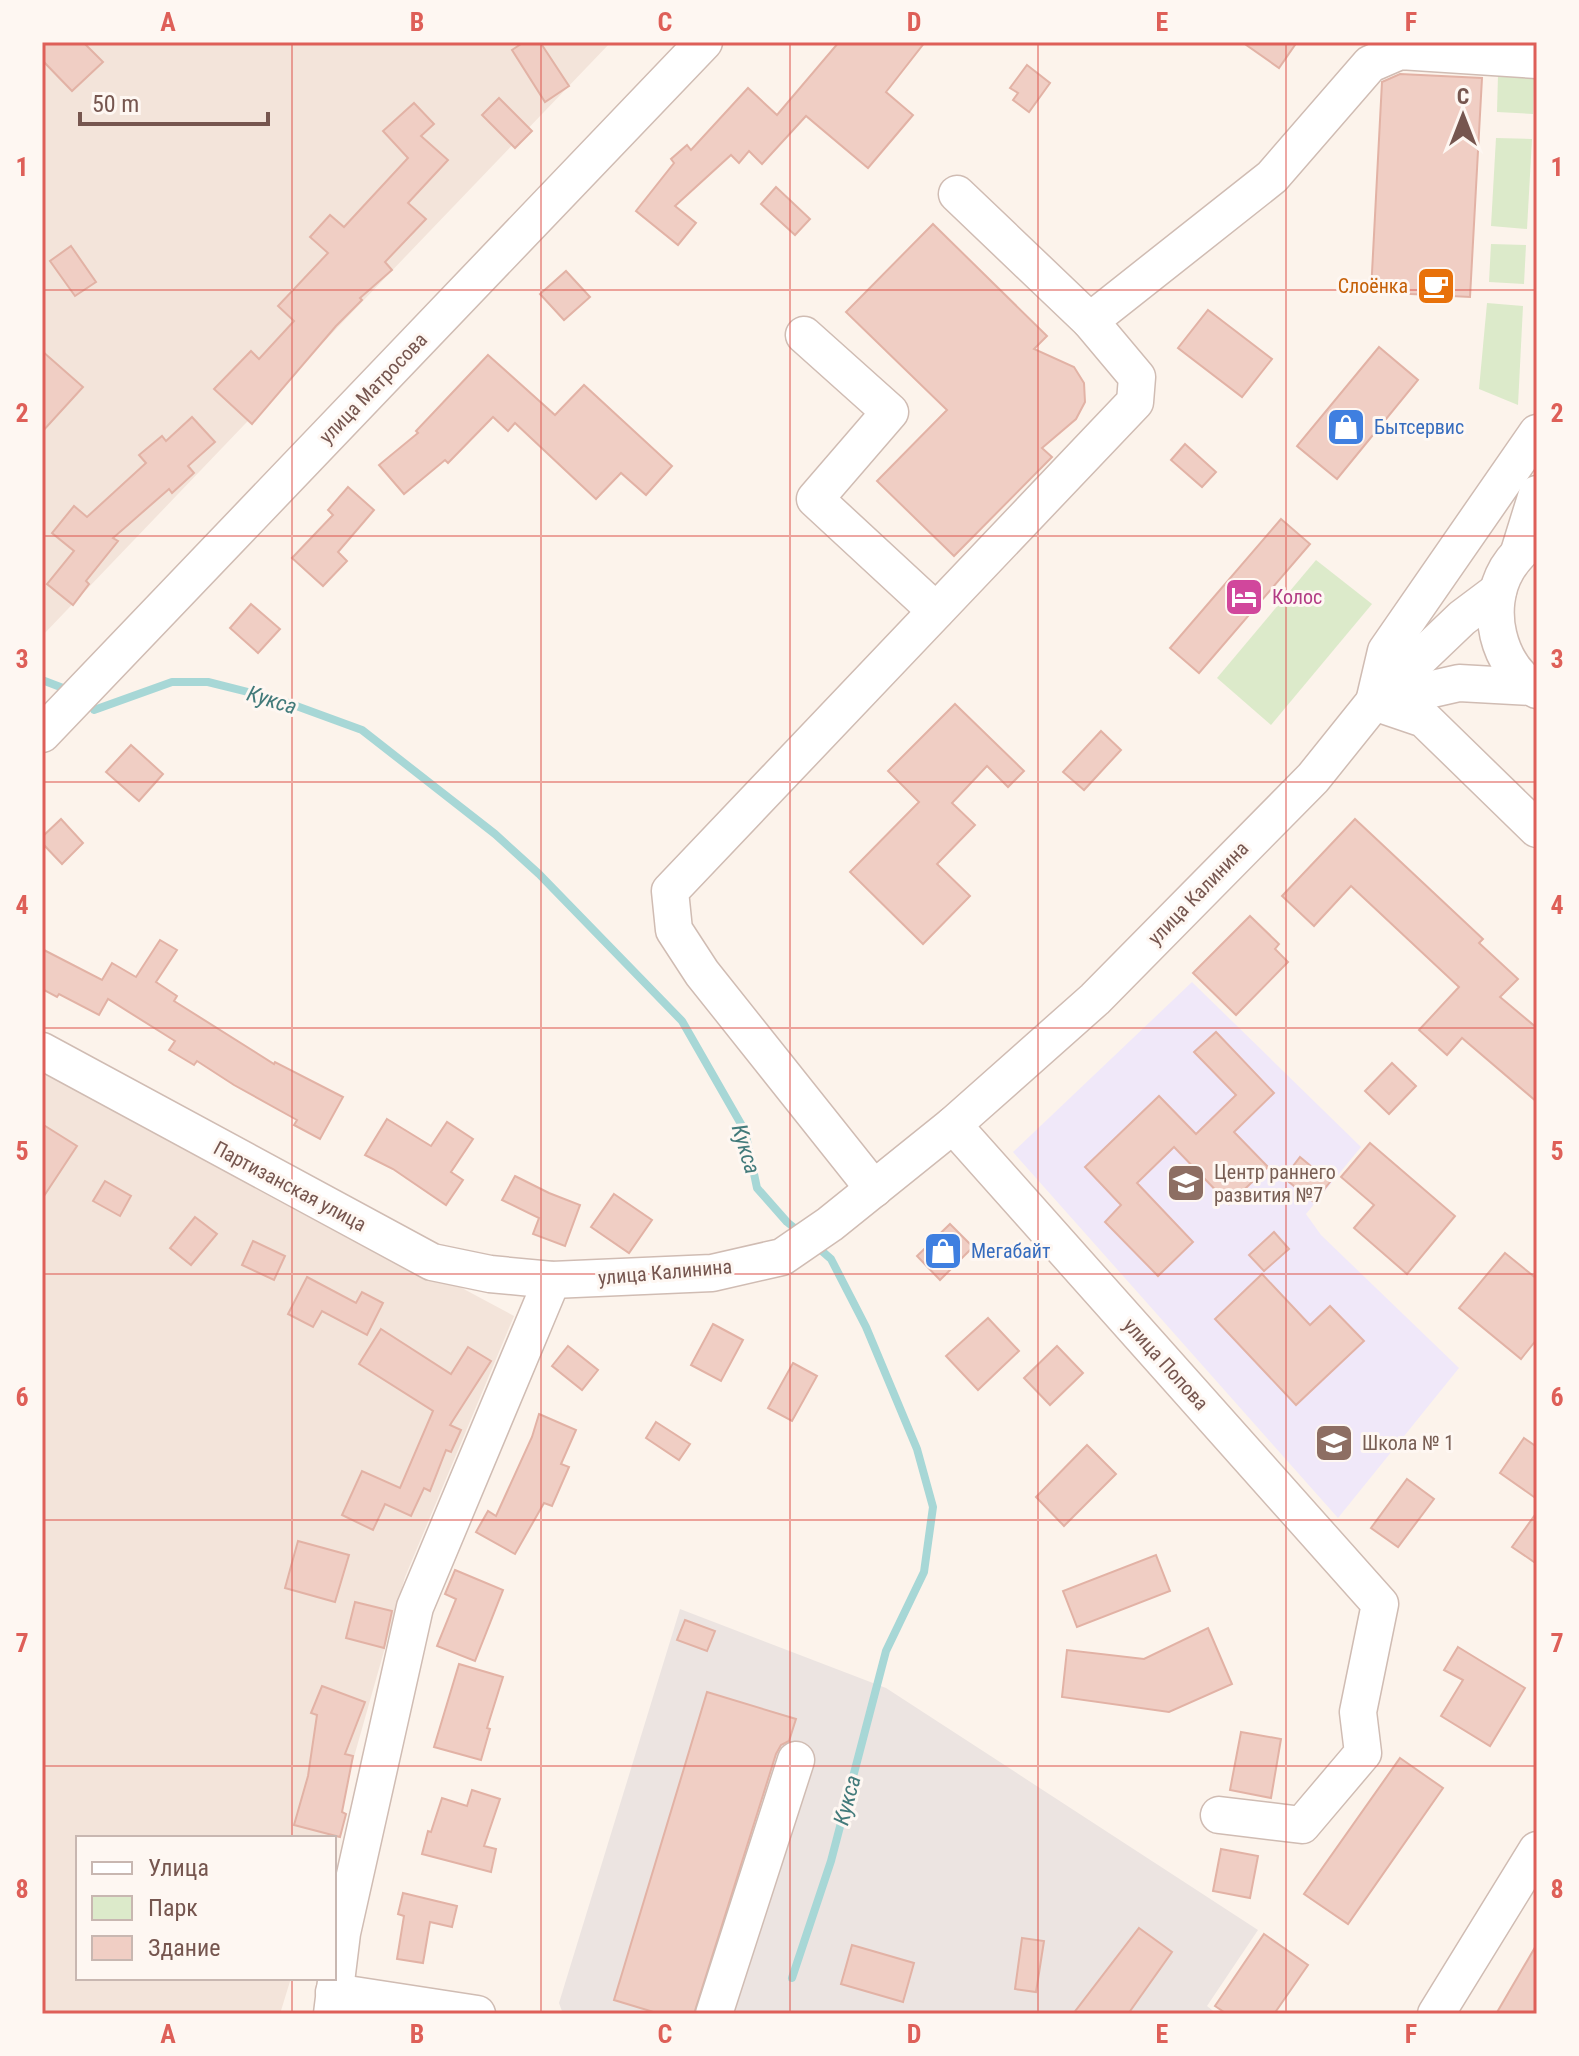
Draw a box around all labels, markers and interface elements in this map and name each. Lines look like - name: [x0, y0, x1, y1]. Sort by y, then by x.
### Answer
- text: A: [160, 7, 176, 37]
- text: B: [410, 7, 424, 37]
- text: C: [658, 7, 673, 37]
- text: D: [907, 7, 921, 37]
- text: E: [1156, 7, 1169, 37]
- text: F: [1405, 7, 1417, 37]
- scale bar: [80, 76, 268, 126]
- north arrow: [1423, 76, 1503, 156]
- text: С: [1457, 84, 1469, 109]
- text: 50 m: [92, 90, 139, 118]
- text: 1: [15, 152, 29, 182]
- text: 1: [1550, 152, 1564, 182]
- cafe icon: Слоёнка: [1415, 265, 1457, 307]
- place label: Слоёнка: [1338, 274, 1408, 298]
- street label: улица Матросова: [314, 328, 432, 448]
- text: 2: [15, 398, 29, 428]
- text: 2: [1550, 398, 1564, 428]
- shop icon: Бытсервис: [1325, 406, 1367, 448]
- place label: Бытсервис: [1374, 415, 1464, 439]
- hotel icon: Колос: [1223, 576, 1265, 618]
- place label: Колос: [1272, 585, 1322, 609]
- text: 3: [15, 644, 29, 674]
- text: 3: [1550, 644, 1564, 674]
- water label: Кукса: [244, 681, 300, 719]
- street label: улица Калинина: [1143, 836, 1253, 950]
- text: 4: [15, 890, 29, 920]
- text: 4: [1550, 890, 1564, 920]
- water label: Кукса: [727, 1121, 765, 1177]
- text: 5: [15, 1136, 29, 1166]
- street label: Партизанская улица: [210, 1136, 370, 1236]
- text: 5: [1550, 1136, 1564, 1166]
- place label: Центр раннего развития №7: [1214, 1160, 1336, 1207]
- school or university icon: Центр раннего развития №7: [1165, 1162, 1207, 1204]
- shop icon: Мегабайт: [922, 1230, 964, 1272]
- place label: Мегабайт: [971, 1239, 1050, 1263]
- street label: улица Калинина: [597, 1254, 733, 1290]
- street label: улица Попова: [1119, 1313, 1213, 1415]
- text: 6: [15, 1382, 29, 1412]
- text: 6: [1550, 1382, 1564, 1412]
- school or university icon: Школа № 1: [1313, 1422, 1355, 1464]
- place label: Школа № 1: [1362, 1431, 1454, 1455]
- text: 7: [15, 1628, 29, 1658]
- text: 7: [1550, 1628, 1564, 1658]
- water label: Кукса: [828, 1772, 866, 1828]
- legend: [76, 1836, 336, 1980]
- text: Улица: [148, 1854, 209, 1882]
- text: 8: [15, 1874, 29, 1904]
- text: 8: [1550, 1874, 1564, 1904]
- text: Парк: [148, 1894, 198, 1922]
- text: Здание: [148, 1934, 220, 1962]
- text: A: [160, 2019, 176, 2049]
- text: B: [410, 2019, 424, 2049]
- text: C: [658, 2019, 673, 2049]
- text: D: [907, 2019, 921, 2049]
- text: E: [1156, 2019, 1169, 2049]
- text: F: [1405, 2019, 1417, 2049]

